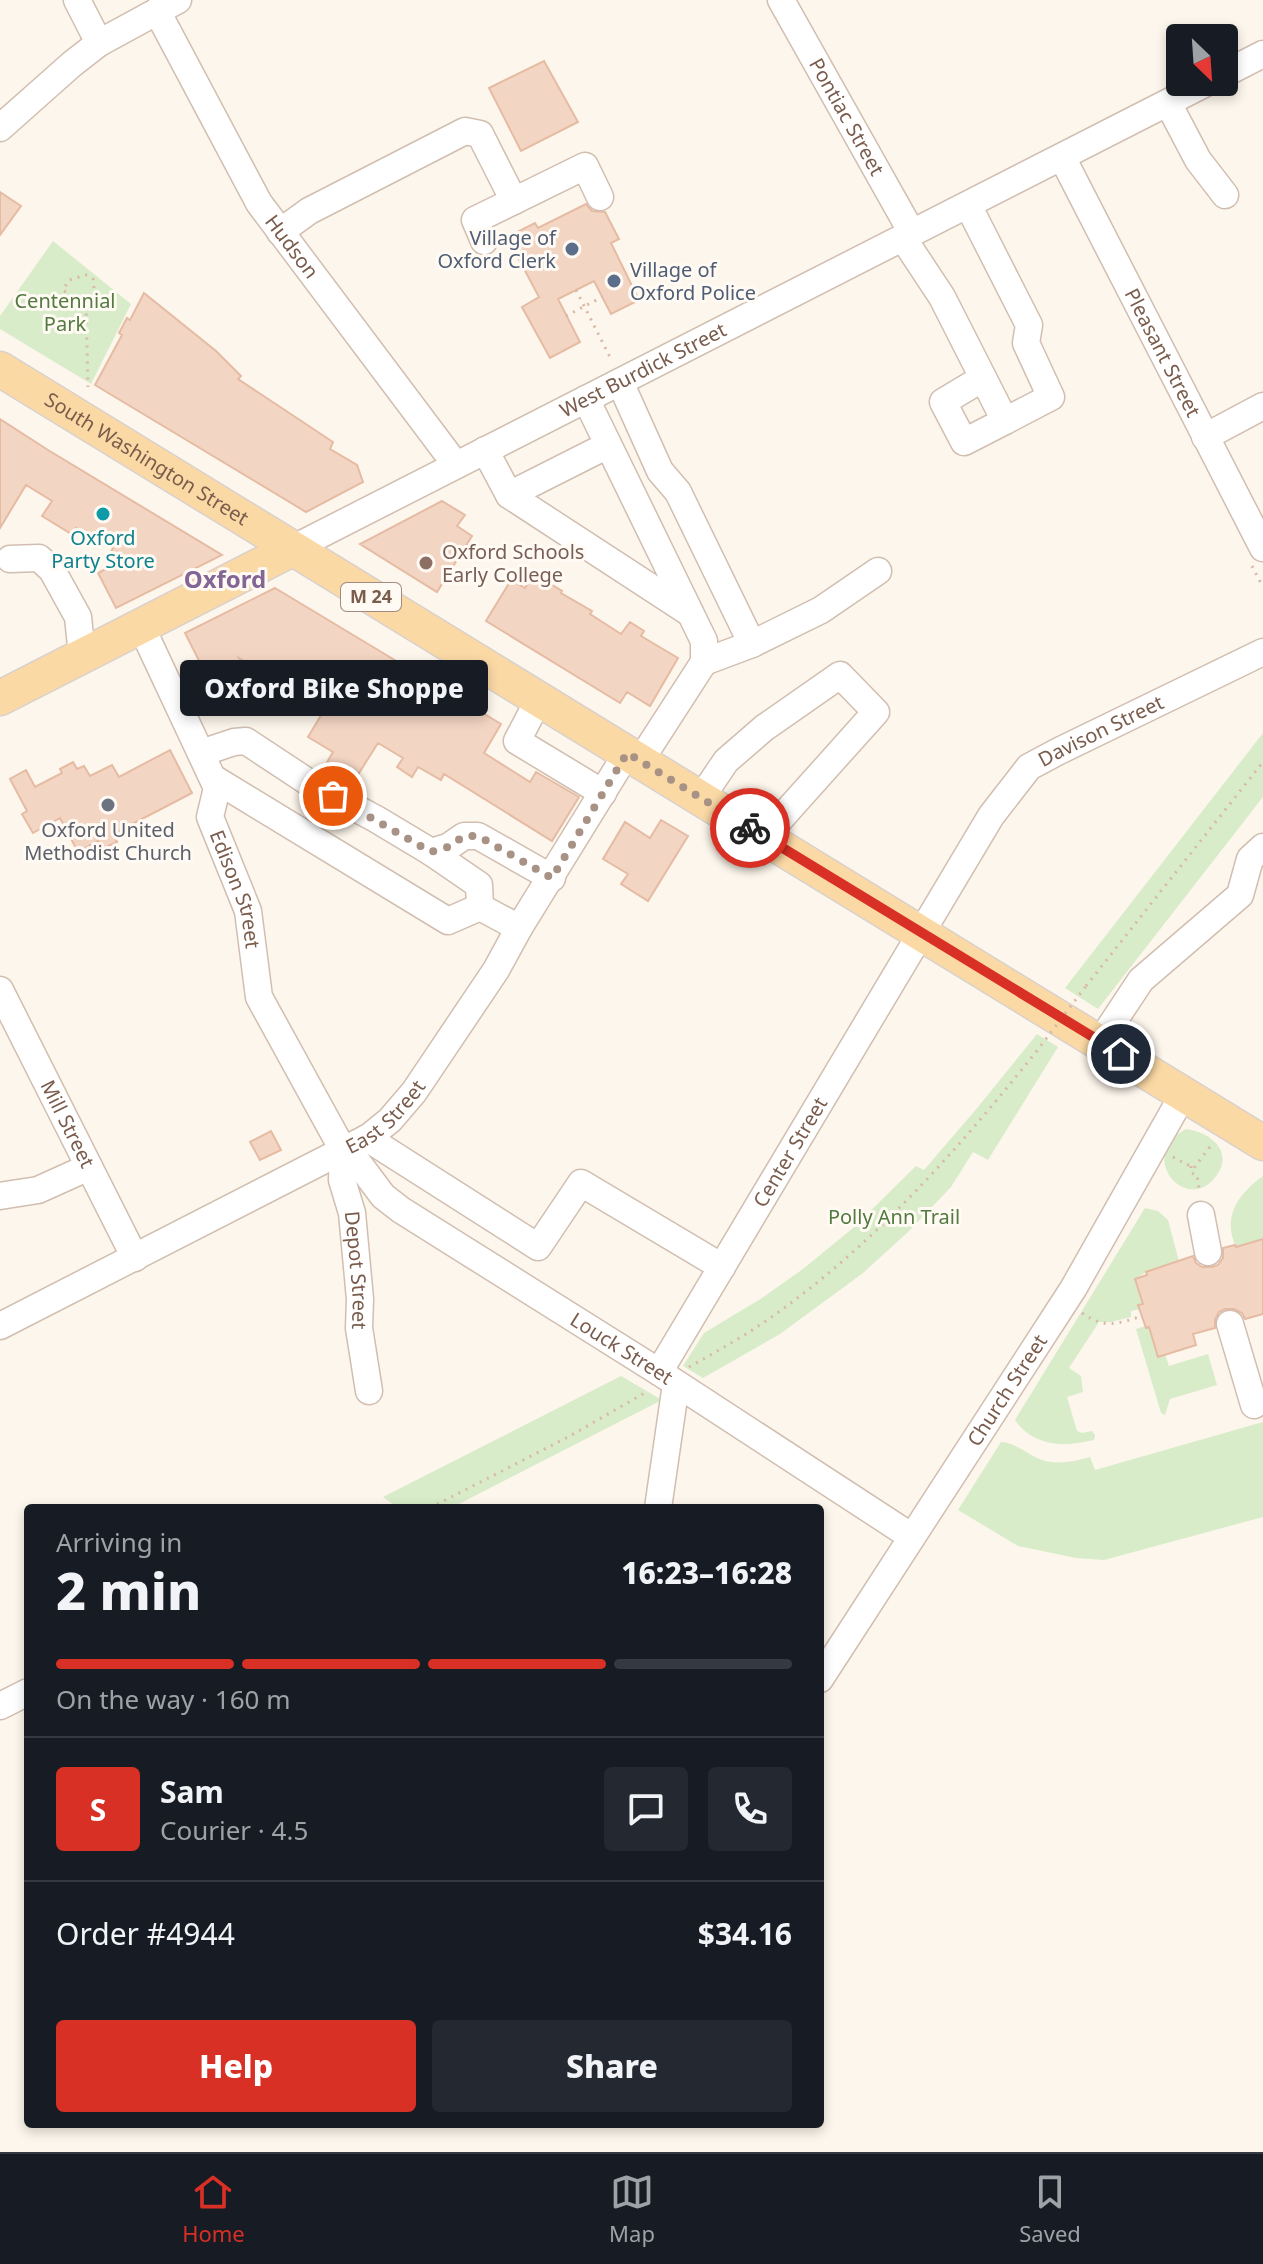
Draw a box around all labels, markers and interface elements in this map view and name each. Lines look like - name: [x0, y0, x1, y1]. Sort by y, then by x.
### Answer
- north arrow: [1166, 24, 1238, 96]
- map controls: [1166, 24, 1238, 96]
- street label: Pontiac Street: [803, 53, 891, 180]
- street label: Hudson: [259, 209, 325, 284]
- place label: Village of Oxford Clerk: [437, 224, 557, 274]
- marker: Village of Oxford Clerk: [563, 240, 581, 258]
- place label: Village of Oxford Police: [630, 256, 756, 306]
- marker: Village of Oxford Police: [605, 272, 623, 290]
- street label: Pleasant Street: [1119, 283, 1207, 421]
- park label: Centennial Park: [14, 287, 116, 337]
- street label: West Burdick Street: [555, 316, 731, 423]
- street label: South Washington Street: [40, 386, 254, 531]
- marker: Oxford Party Store: [94, 505, 112, 523]
- place label: Oxford Party Store: [51, 524, 155, 574]
- place label: Oxford Schools Early College: [442, 538, 584, 588]
- marker: Oxford Schools Early College: [417, 554, 435, 572]
- district label: Oxford: [184, 562, 266, 595]
- road number: M 24: [341, 583, 401, 611]
- callout: Oxford Bike Shoppe: [179, 660, 487, 716]
- text: Oxford Bike Shoppe: [204, 670, 464, 706]
- street label: Davison Street: [1033, 688, 1168, 773]
- pin: [299, 762, 367, 830]
- icon: bag: [311, 774, 355, 818]
- courier: [710, 788, 790, 868]
- marker: Oxford United Methodist Church: [99, 796, 117, 814]
- icon: bike: [728, 806, 772, 850]
- place label: Oxford United Methodist Church: [24, 816, 192, 866]
- street label: Edison Street: [204, 826, 267, 950]
- pin: [1087, 1020, 1155, 1088]
- icon: home: [1099, 1032, 1143, 1076]
- street label: Mill Street: [35, 1075, 101, 1172]
- street label: East Street: [341, 1075, 431, 1160]
- street label: Center Street: [746, 1092, 833, 1212]
- park label: Polly Ann Trail: [828, 1203, 960, 1230]
- street label: Depot Street: [339, 1210, 374, 1330]
- street label: Louck Street: [565, 1306, 678, 1390]
- street label: Church Street: [961, 1329, 1053, 1451]
- text: Arriving in: [56, 1524, 182, 1560]
- text: 16:23–16:28: [621, 1552, 792, 1593]
- text: 2 min: [56, 1554, 201, 1625]
- text: On the way · 160 m: [56, 1681, 290, 1717]
- button: chat: [604, 1767, 688, 1851]
- button: phone: [708, 1767, 792, 1851]
- text: Sam: [160, 1771, 224, 1812]
- text: S: [90, 1789, 106, 1830]
- text: Courier · 4.5: [160, 1812, 308, 1848]
- text: Order #4944: [56, 1913, 235, 1954]
- text: $34.16: [698, 1913, 792, 1954]
- button: Help: [56, 2020, 416, 2112]
- button: Share: [432, 2020, 792, 2112]
- tab: Home: [182, 2170, 245, 2248]
- tab: Map: [609, 2170, 655, 2248]
- tab: Saved: [1019, 2170, 1081, 2248]

